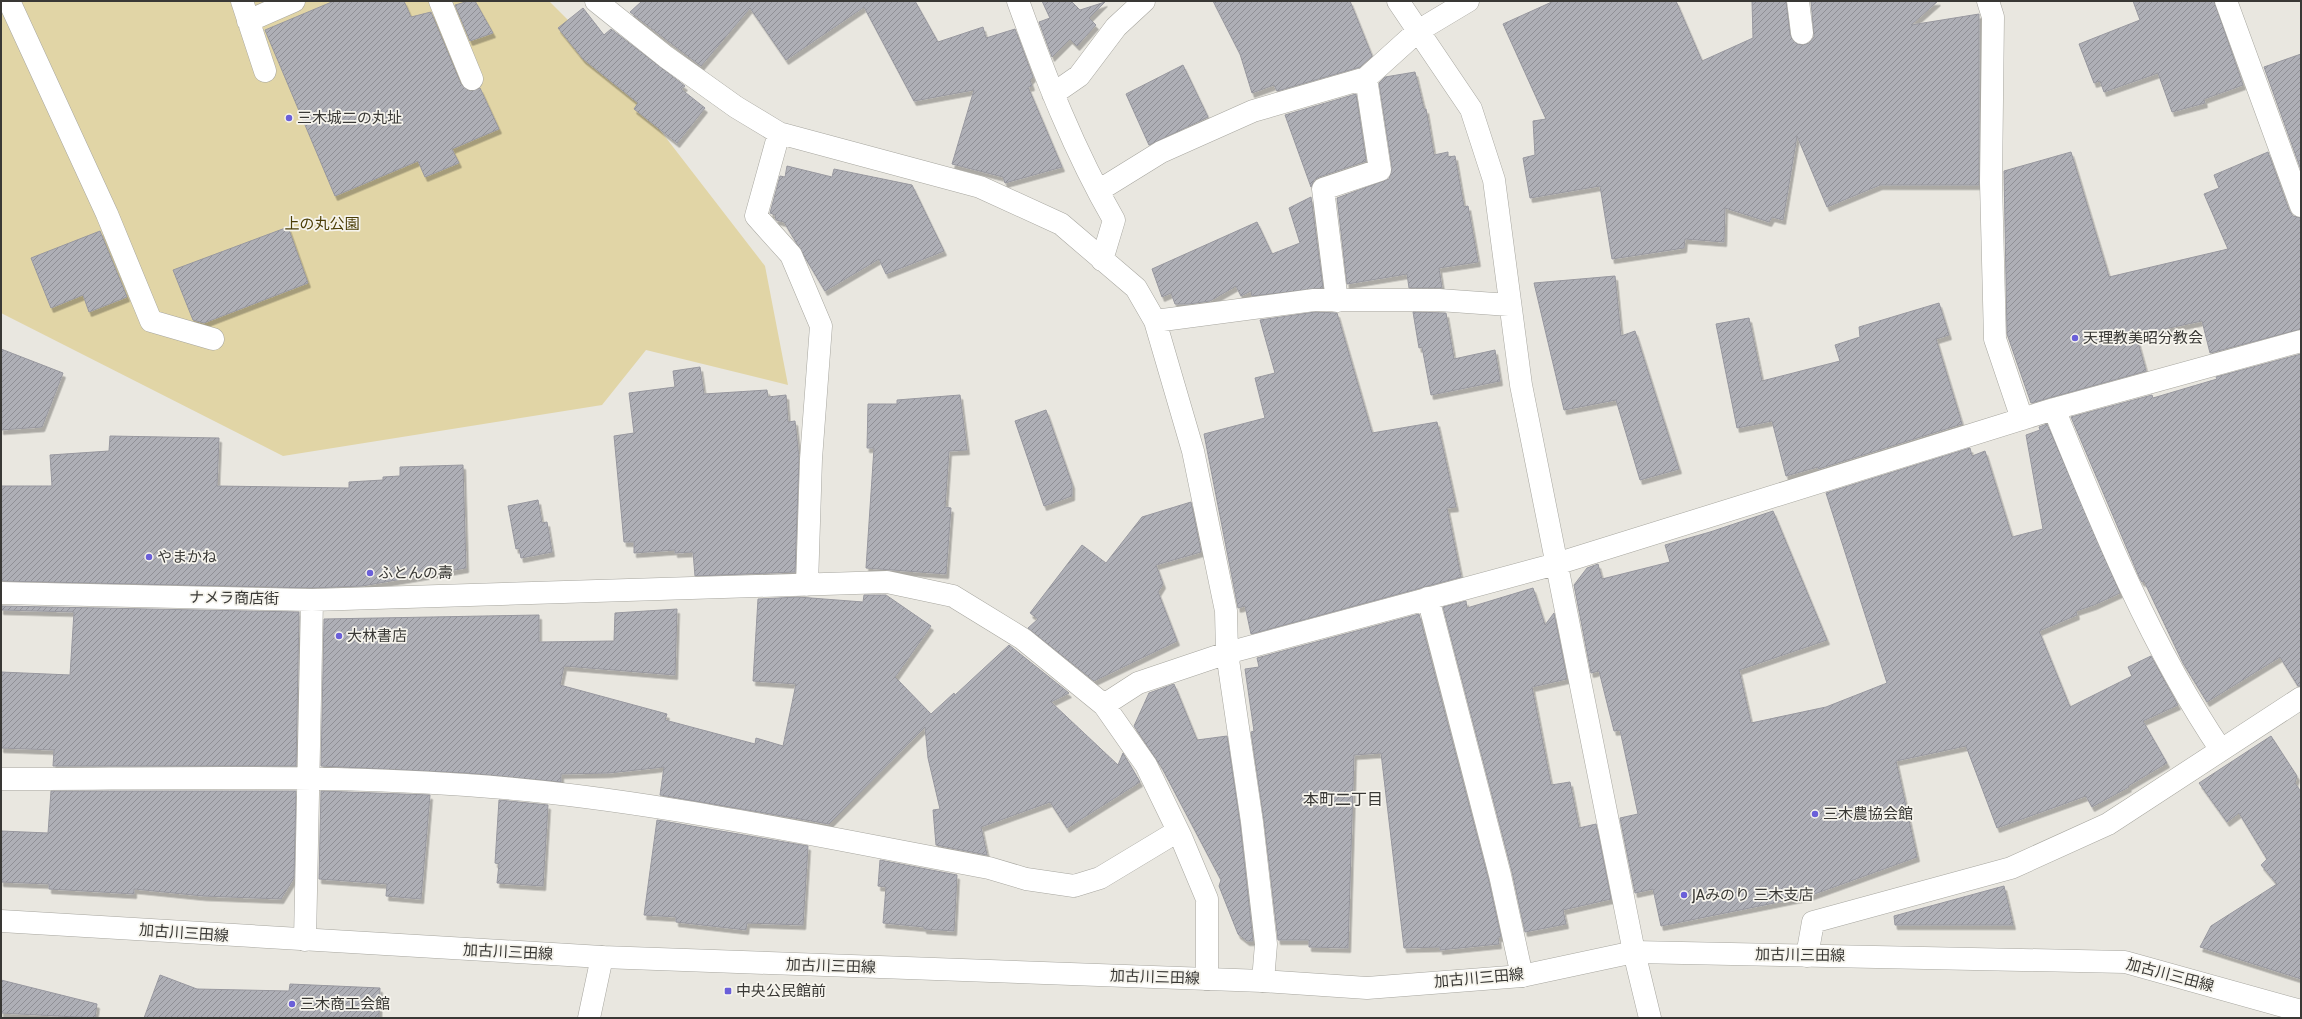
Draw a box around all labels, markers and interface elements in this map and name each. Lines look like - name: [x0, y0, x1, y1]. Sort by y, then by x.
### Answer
- place label: 三木城二の丸址: [297, 109, 402, 127]
- marker: 三木城二の丸址: [284, 113, 294, 123]
- park label: 上の丸公園: [284, 215, 360, 233]
- place label: 天理教美昭分教会: [2083, 329, 2203, 347]
- marker: 天理教美昭分教会: [2070, 333, 2080, 343]
- place label: やまかね: [157, 548, 217, 566]
- marker: やまかね: [144, 552, 154, 562]
- place label: ふとんの壽: [378, 564, 453, 582]
- marker: ふとんの壽: [365, 568, 375, 578]
- street label: ナメラ商店街: [189, 588, 279, 608]
- place label: 大林書店: [347, 627, 407, 645]
- marker: 大林書店: [334, 631, 344, 641]
- district label: 本町二丁目: [1303, 790, 1383, 809]
- place label: 三木農協会館: [1823, 805, 1913, 823]
- marker: 三木農協会館: [1810, 809, 1820, 819]
- place label: JAみのり 三木支店: [1691, 886, 1813, 904]
- marker: JAみのり 三木支店: [1679, 890, 1689, 900]
- street label: 加古川三田線: [138, 921, 230, 945]
- street label: 加古川三田線: [463, 941, 553, 963]
- street label: 加古川三田線: [1755, 945, 1845, 965]
- street label: 加古川三田線: [786, 955, 876, 977]
- street label: 加古川三田線: [2124, 955, 2216, 995]
- street label: 加古川三田線: [1433, 965, 1525, 991]
- street label: 加古川三田線: [1110, 966, 1200, 988]
- place label: 中央公民館前: [736, 982, 826, 1000]
- marker: 中央公民館前: [723, 986, 733, 996]
- place label: 三木商工会館: [300, 995, 390, 1013]
- marker: 三木商工会館: [287, 999, 297, 1009]

